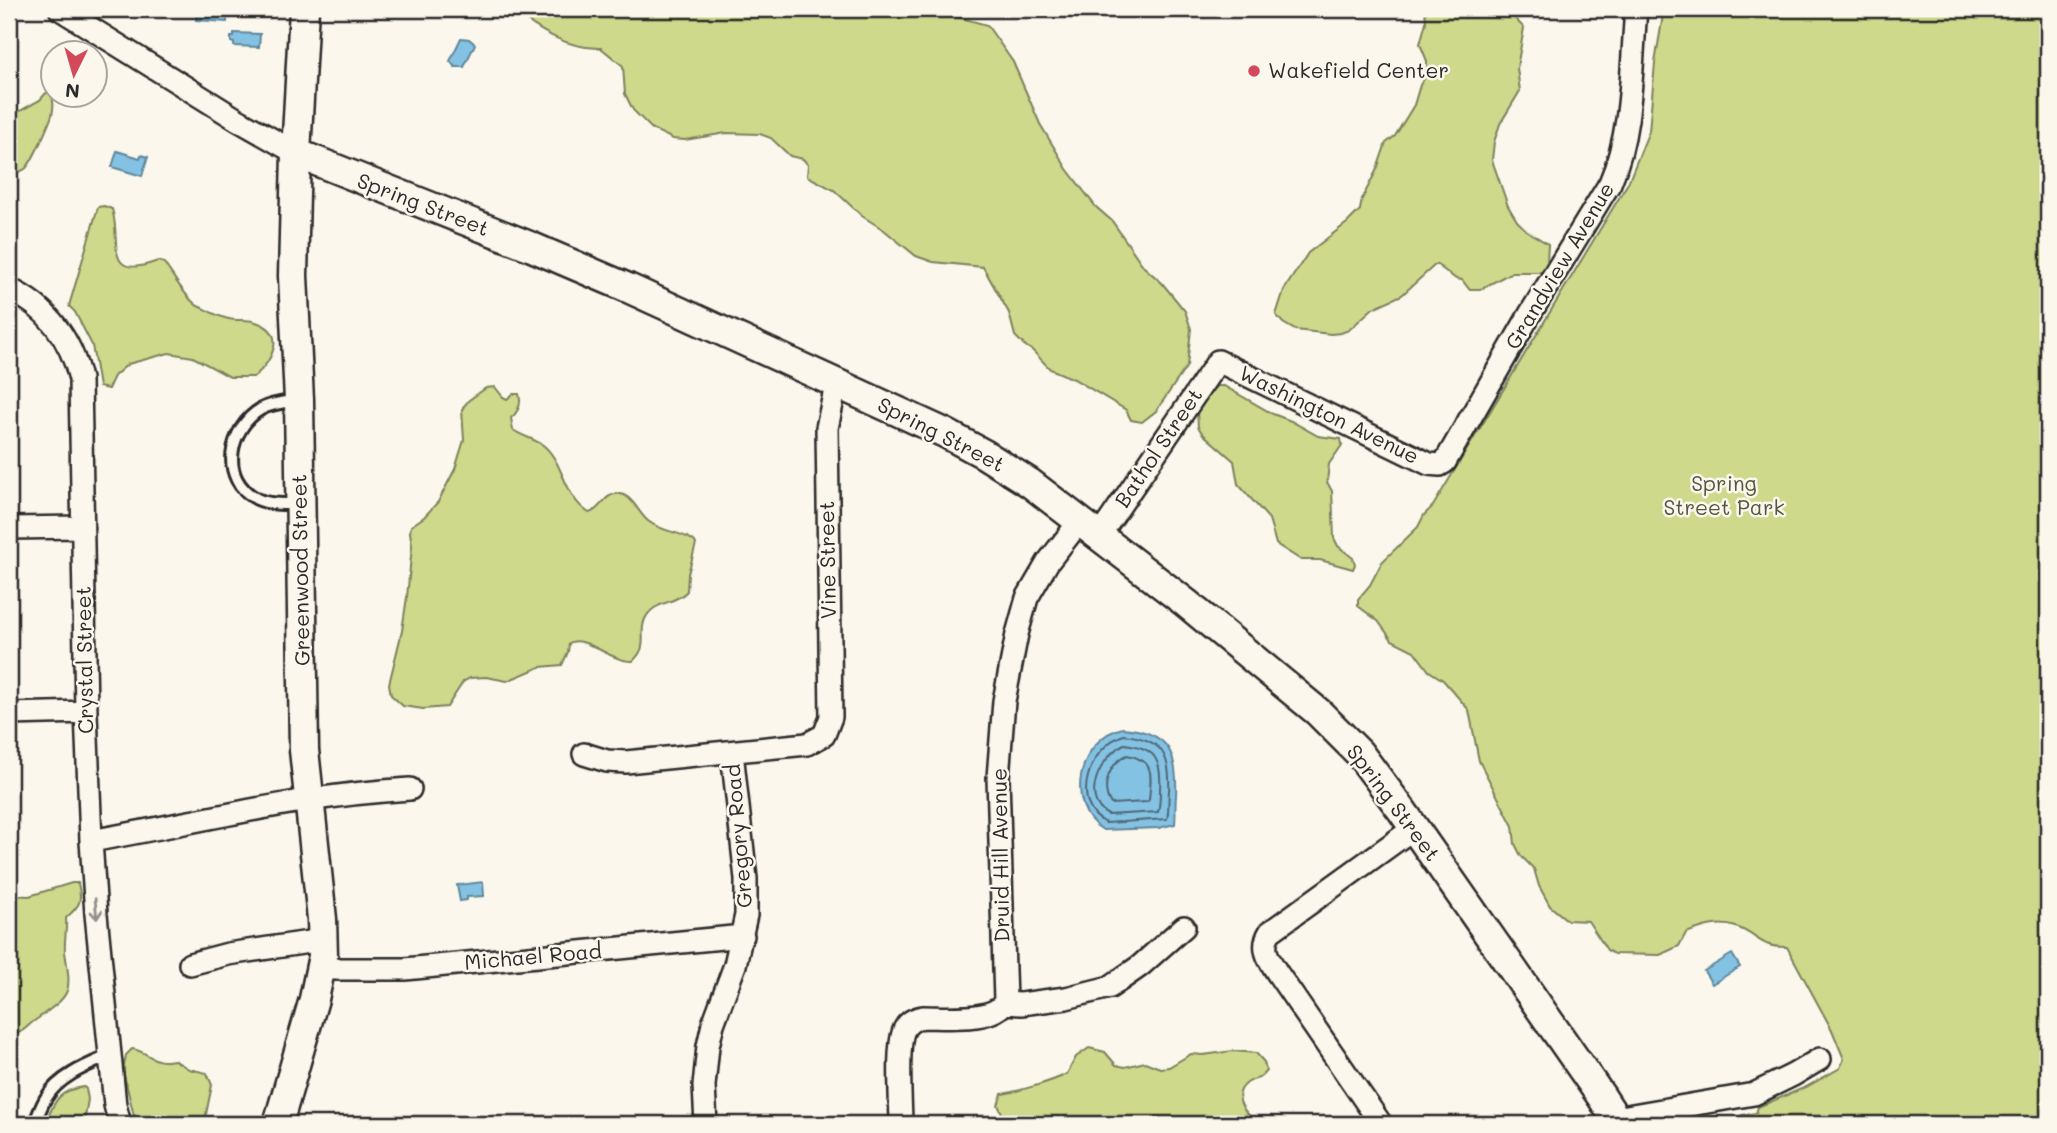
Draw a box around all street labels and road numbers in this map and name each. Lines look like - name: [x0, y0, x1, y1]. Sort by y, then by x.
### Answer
- street label: Spring Street: [354, 166, 493, 241]
- street label: Grandview Avenue: [1498, 177, 1619, 354]
- street label: Washington Avenue: [1235, 358, 1424, 469]
- street label: Bathol Street: [1108, 382, 1208, 512]
- street label: Spring Street: [874, 390, 1010, 477]
- street label: Greenwood Street: [284, 474, 315, 666]
- street label: Vine Street: [812, 501, 841, 619]
- street label: Crystal Street: [69, 586, 98, 734]
- street label: Spring Street: [1342, 738, 1447, 866]
- street label: Gregory Road: [718, 763, 757, 909]
- street label: Druid Hill Avenue: [984, 768, 1015, 942]
- street label: Michael Road: [463, 936, 603, 975]

